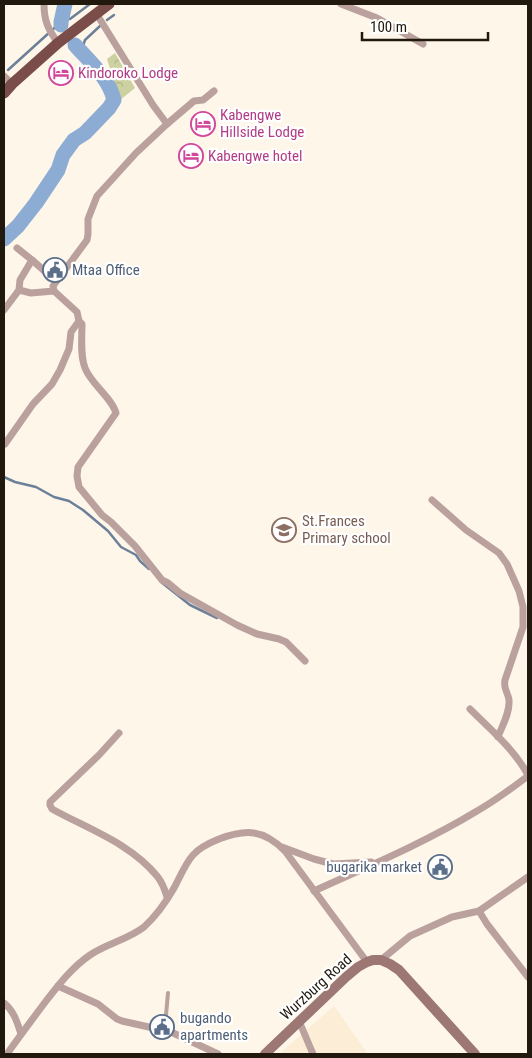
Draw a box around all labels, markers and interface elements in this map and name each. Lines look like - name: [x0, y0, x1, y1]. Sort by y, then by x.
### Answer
- scale bar: [362, 10, 488, 42]
- text: 100 m: [370, 18, 407, 36]
- hotel icon: Kindoroko Lodge: [48, 60, 74, 86]
- place label: Kindoroko Lodge: [78, 64, 178, 82]
- place label: Kabengwe Hillside Lodge: [220, 106, 304, 141]
- hotel icon: Kabengwe Hillside Lodge: [190, 111, 216, 137]
- hotel icon: Kabengwe hotel: [178, 143, 204, 169]
- place label: Kabengwe hotel: [208, 147, 302, 165]
- public building icon: Mtaa Office: [42, 257, 68, 283]
- place label: Mtaa Office: [72, 261, 140, 279]
- place label: St.Frances Primary school: [302, 512, 391, 547]
- school or university icon: St.Frances Primary school: [271, 517, 297, 543]
- public building icon: bugarika market: [427, 854, 453, 880]
- place label: bugarika market: [326, 858, 422, 876]
- street label: Wurzburg Road: [277, 950, 355, 1024]
- place label: bugando apartments: [180, 1009, 248, 1044]
- public building icon: bugando apartments: [149, 1014, 175, 1040]

